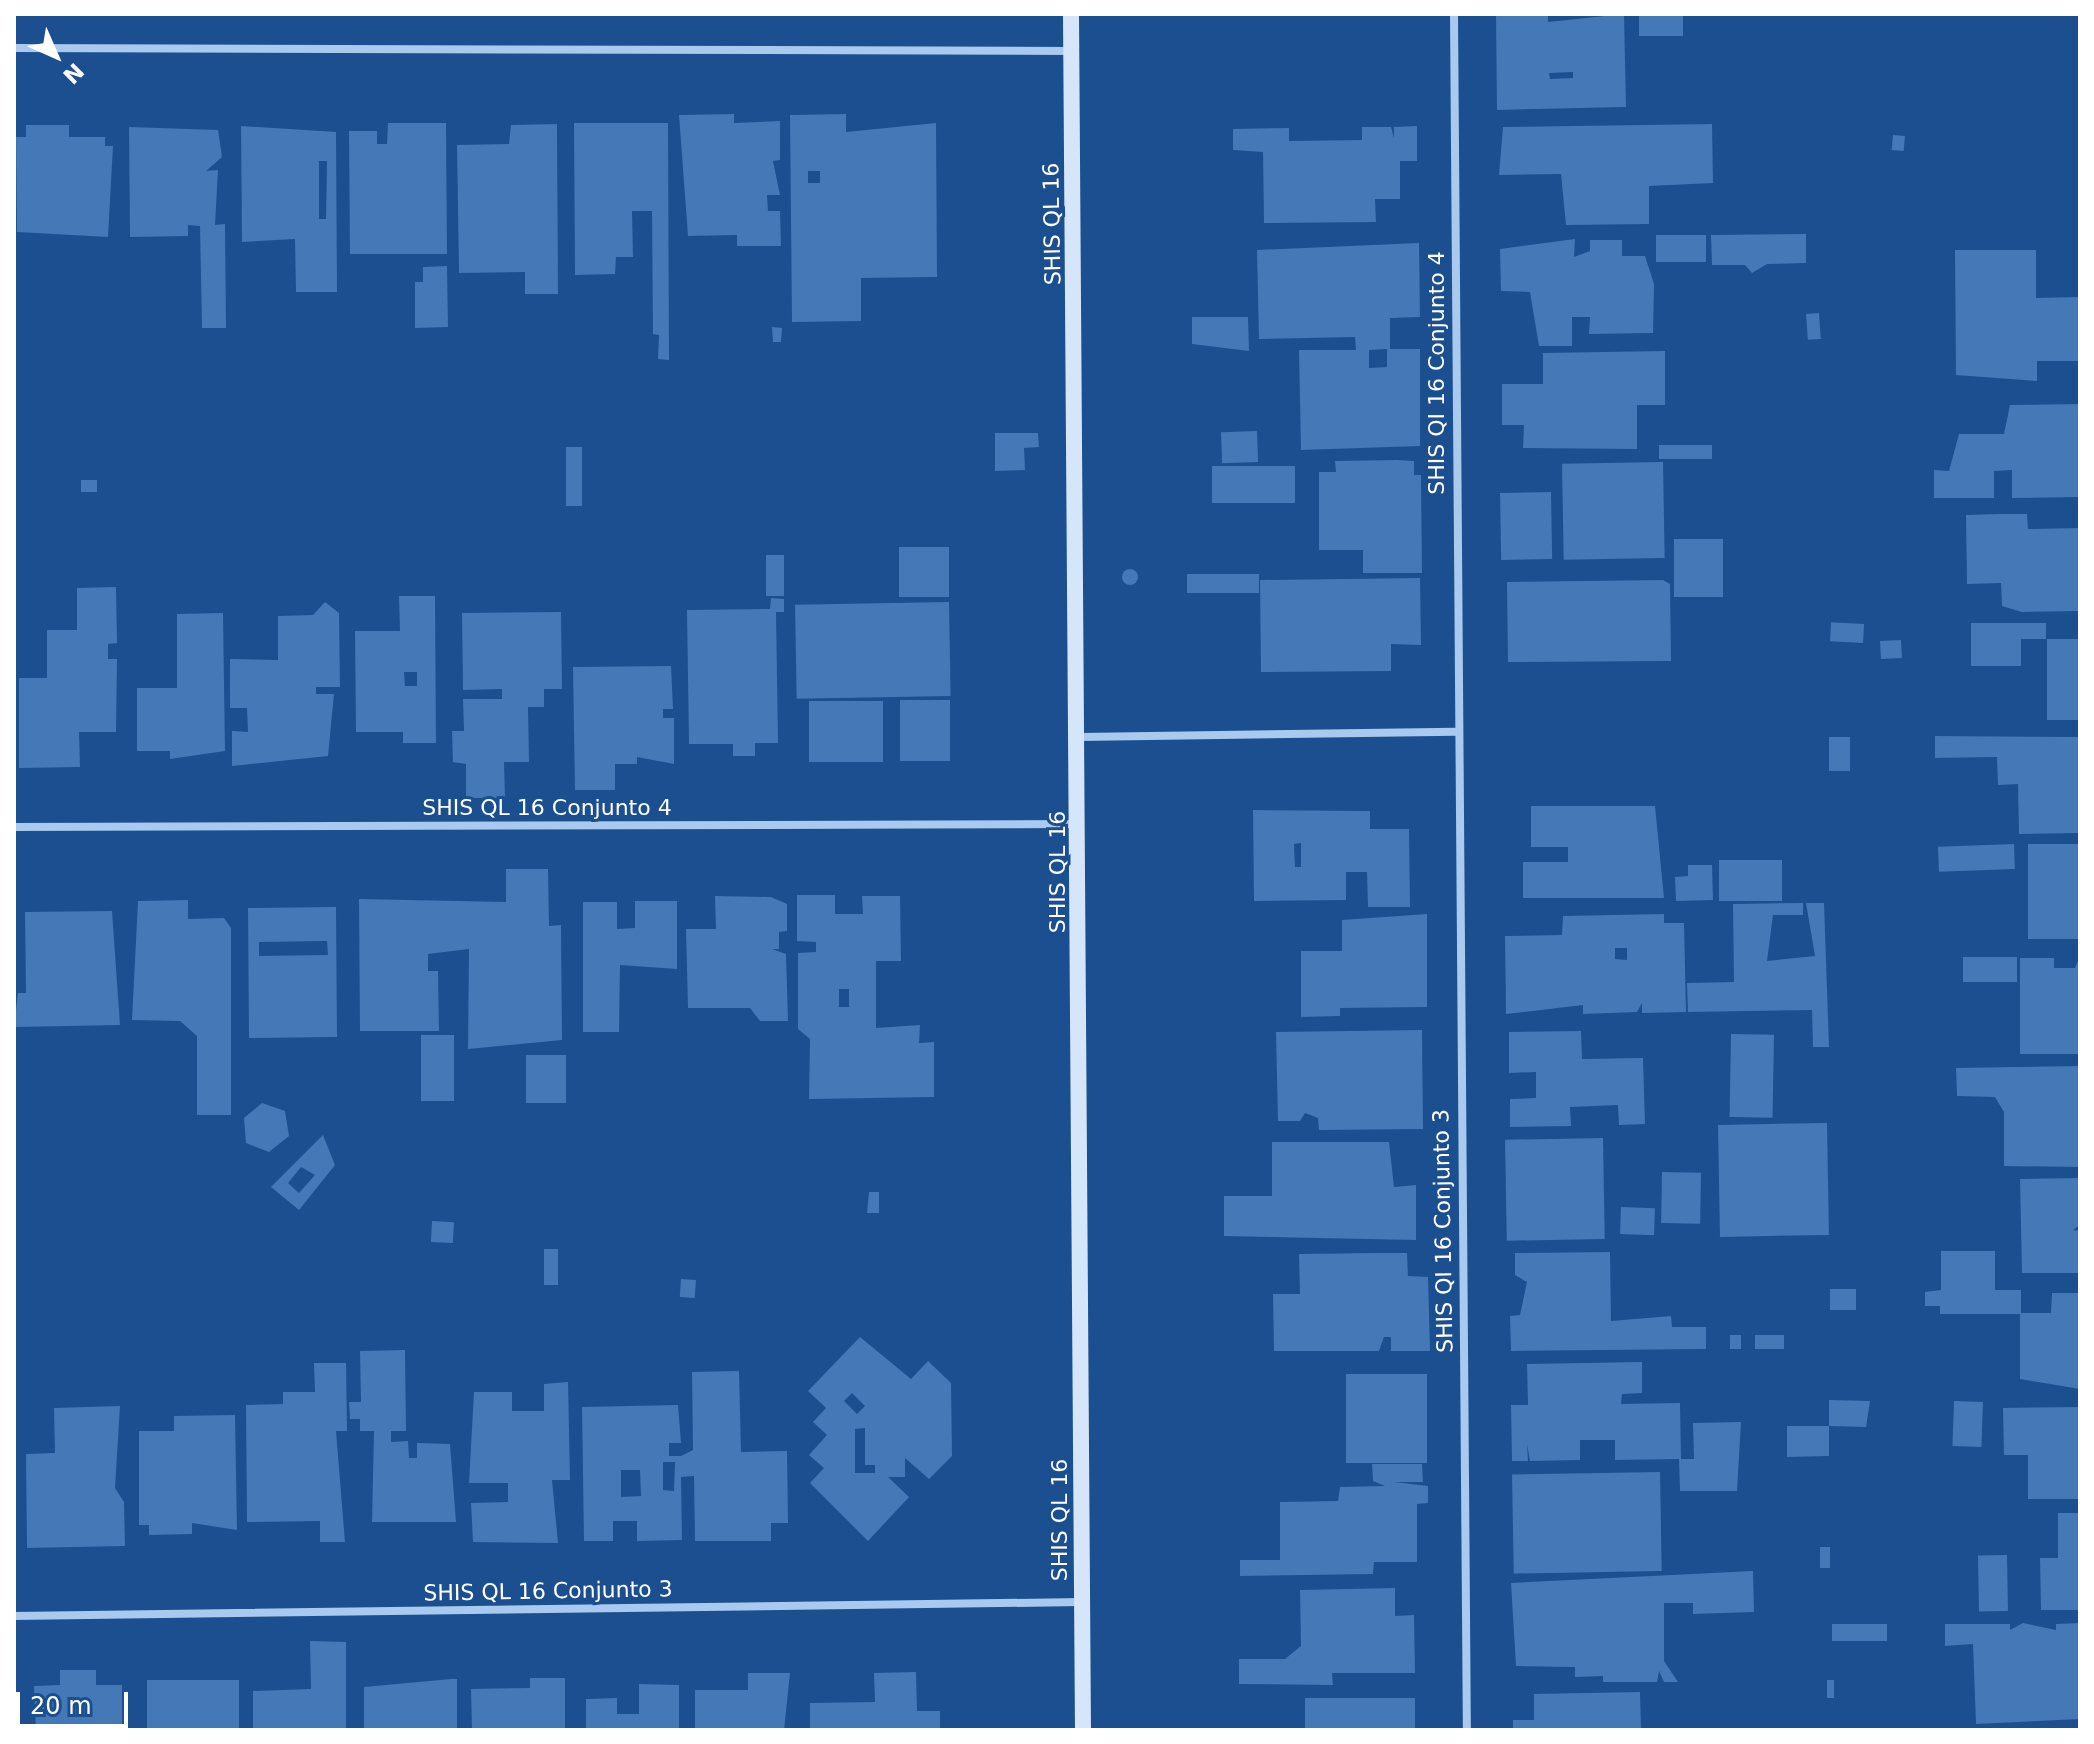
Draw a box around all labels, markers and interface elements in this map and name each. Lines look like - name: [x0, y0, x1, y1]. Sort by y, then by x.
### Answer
- north arrow: [16, 16, 96, 96]
- text: N: [58, 58, 89, 89]
- street label: SHIS QL 16: [1038, 163, 1066, 285]
- street label: SHIS QI 16 Conjunto 4: [1424, 251, 1450, 495]
- street label: SHIS QL 16 Conjunto 4: [422, 795, 672, 821]
- street label: SHIS QL 16: [1045, 811, 1071, 933]
- street label: SHIS QI 16 Conjunto 3: [1428, 1109, 1458, 1353]
- street label: SHIS QL 16: [1047, 1459, 1073, 1581]
- street label: SHIS QL 16 Conjunto 3: [423, 1576, 673, 1606]
- scale bar: [20, 1676, 132, 1726]
- text: 20 m: [30, 1692, 92, 1720]

